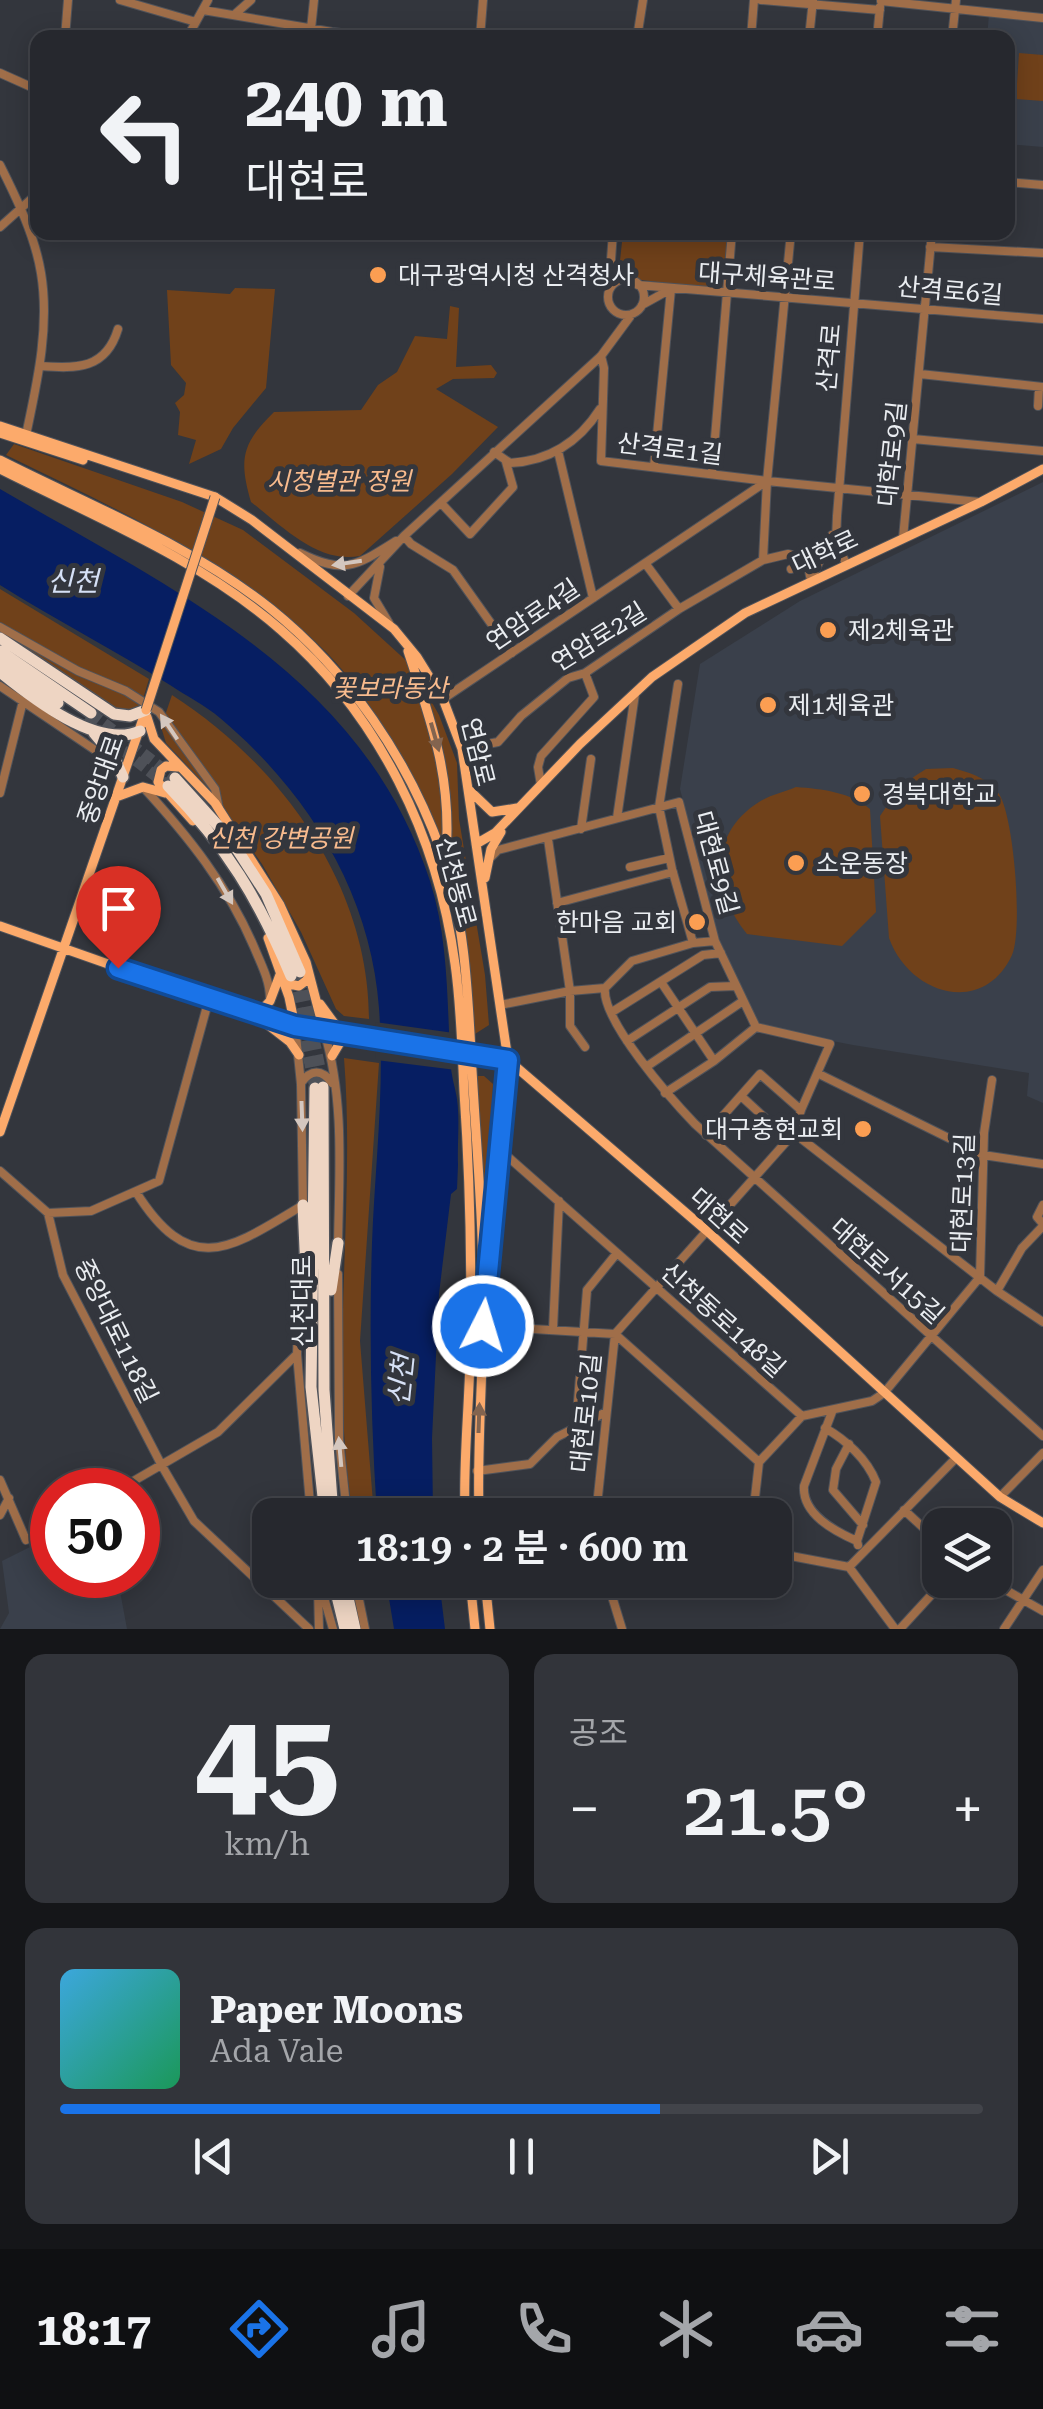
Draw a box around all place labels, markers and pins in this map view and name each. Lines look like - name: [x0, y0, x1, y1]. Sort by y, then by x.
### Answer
- place label: 대구광역시청 산격청사: [398, 261, 634, 290]
- marker: 대구광역시청 산격청사: [367, 264, 389, 286]
- place label: 제2체육관: [848, 616, 954, 645]
- marker: 제2체육관: [817, 619, 839, 641]
- place label: 제1체육관: [788, 691, 894, 720]
- marker: 제1체육관: [757, 694, 779, 716]
- place label: 경북대학교: [882, 780, 997, 809]
- marker: 경북대학교: [851, 783, 873, 805]
- place label: 소운동장: [816, 849, 908, 878]
- marker: 소운동장: [785, 852, 807, 874]
- pin: [76, 866, 161, 969]
- place label: 한마음 교회: [556, 908, 677, 937]
- marker: 한마음 교회: [686, 911, 708, 933]
- place label: 대구충현교회: [705, 1115, 843, 1144]
- marker: 대구충현교회: [852, 1118, 874, 1140]

